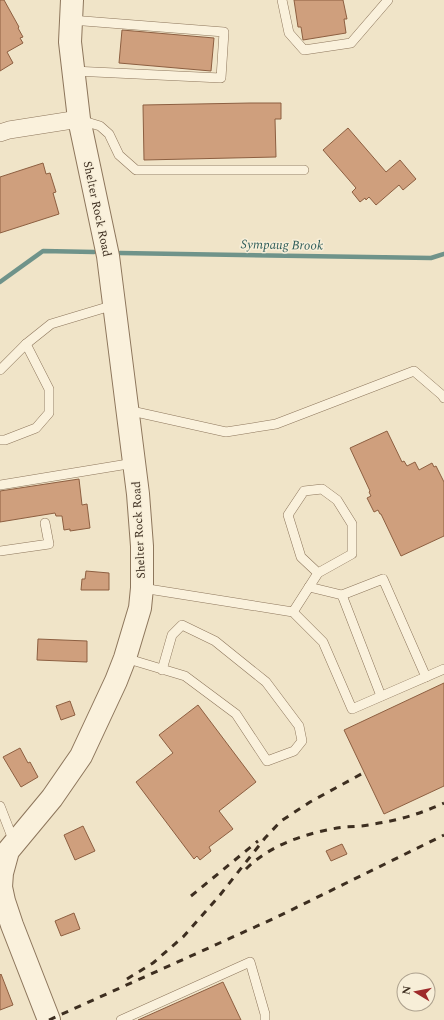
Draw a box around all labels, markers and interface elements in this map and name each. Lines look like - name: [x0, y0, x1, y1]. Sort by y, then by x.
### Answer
- street label: Shelter Rock Road: [78, 159, 116, 259]
- water label: Sympaug Brook: [241, 234, 323, 256]
- street label: Shelter Rock Road: [127, 481, 151, 579]
- north arrow: [396, 972, 436, 1012]
- text: N: [397, 984, 416, 996]

